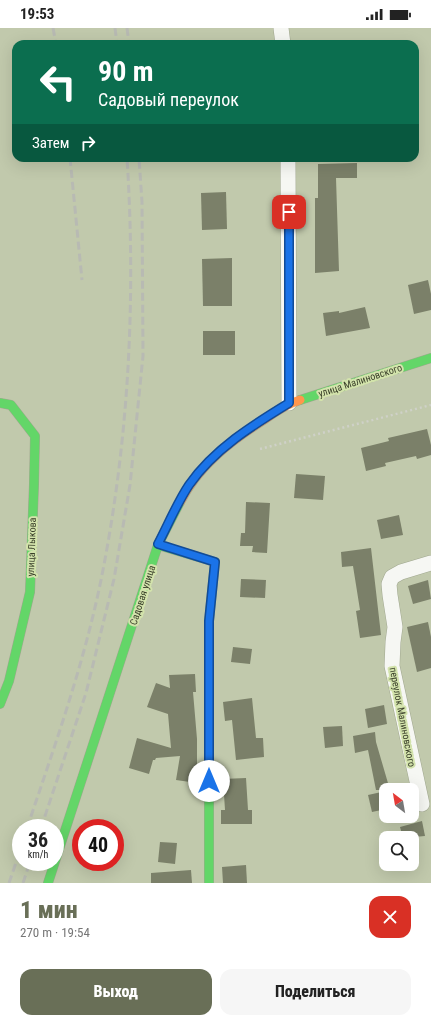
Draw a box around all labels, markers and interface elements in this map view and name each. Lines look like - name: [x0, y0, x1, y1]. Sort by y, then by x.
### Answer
- text: 19:53: [20, 5, 54, 23]
- text: 90 m: [98, 55, 154, 88]
- icon: left: [32, 56, 84, 108]
- text: Садовый переулок: [98, 89, 239, 110]
- icon: right: [77, 132, 99, 154]
- text: Затем: [32, 134, 69, 152]
- pin: [272, 195, 306, 229]
- icon: arrive: [278, 201, 300, 223]
- street label: улица Малиновского: [317, 362, 403, 399]
- street label: улица Лыкова: [25, 517, 38, 577]
- street label: Садовая улица: [128, 564, 157, 626]
- street label: переулок Малиновского: [387, 666, 418, 768]
- position arrow: [188, 760, 230, 802]
- north arrow: [379, 783, 419, 823]
- map controls: [379, 783, 419, 871]
- speed limit sign: 40: [72, 819, 124, 871]
- text: 36: [28, 828, 48, 852]
- button: search: [379, 831, 419, 871]
- text: km/h: [28, 849, 48, 860]
- text: 1 мин: [20, 896, 78, 924]
- button: close: [369, 896, 411, 938]
- text: 270 m · 19:54: [20, 925, 90, 940]
- button: Выход: [20, 969, 212, 1015]
- button: Поделиться: [220, 969, 411, 1015]

